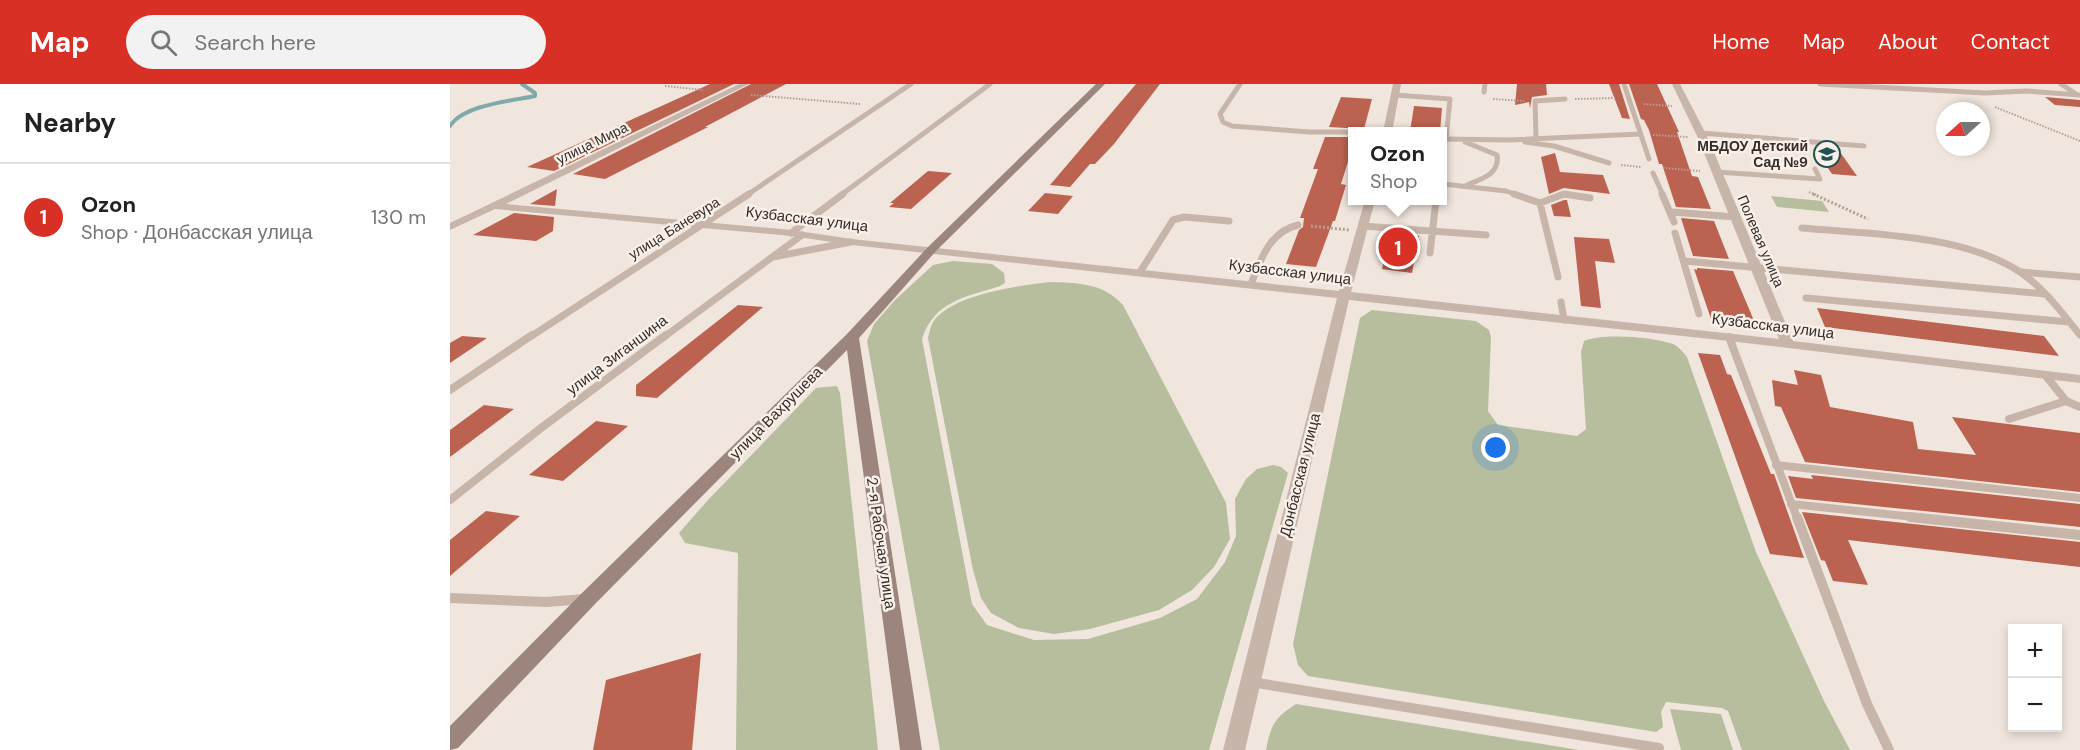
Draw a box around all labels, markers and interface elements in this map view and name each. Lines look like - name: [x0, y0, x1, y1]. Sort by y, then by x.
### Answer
- search box: [126, 15, 546, 69]
- text: Map: [30, 24, 90, 61]
- icon: search: [147, 26, 180, 59]
- text: Search here: [195, 28, 316, 57]
- text: Home: [1712, 28, 1770, 56]
- text: Map: [1803, 28, 1845, 56]
- text: About: [1878, 28, 1938, 56]
- text: Contact: [1971, 28, 2050, 56]
- north arrow: [1936, 102, 1990, 156]
- text: Nearby: [24, 106, 116, 140]
- street label: улица Мира: [553, 118, 631, 168]
- popup: [1348, 127, 1447, 205]
- place label: МБДОУ Детский Сад №9: [1697, 137, 1808, 171]
- text: Ozon: [1370, 139, 1425, 168]
- school or university icon: МБДОУ Детский Сад №9: [1812, 139, 1842, 169]
- text: Shop: [1370, 168, 1417, 194]
- text: Ozon: [81, 190, 136, 219]
- street label: Полевая улица: [1733, 192, 1789, 290]
- street label: улица Баневура: [625, 193, 723, 263]
- street label: Кузбасская улица: [745, 202, 870, 237]
- text: 1: [40, 204, 47, 230]
- text: 130 m: [371, 204, 426, 230]
- text: Shop · Донбасская улица: [81, 219, 313, 245]
- pin: 1: [1378, 224, 1418, 270]
- street label: Кузбасская улица: [1228, 255, 1353, 290]
- street label: Кузбасская улица: [1711, 309, 1836, 344]
- street label: улица Зиганшина: [562, 310, 672, 400]
- street label: улица Вахрушева: [725, 362, 827, 464]
- street label: Донбасская улица: [1275, 410, 1325, 539]
- your location: [1481, 433, 1510, 462]
- street label: 2-я Рабочая улица: [862, 476, 900, 611]
- map controls: [2008, 624, 2062, 732]
- button: +: [2008, 624, 2062, 678]
- button: −: [2008, 678, 2062, 732]

